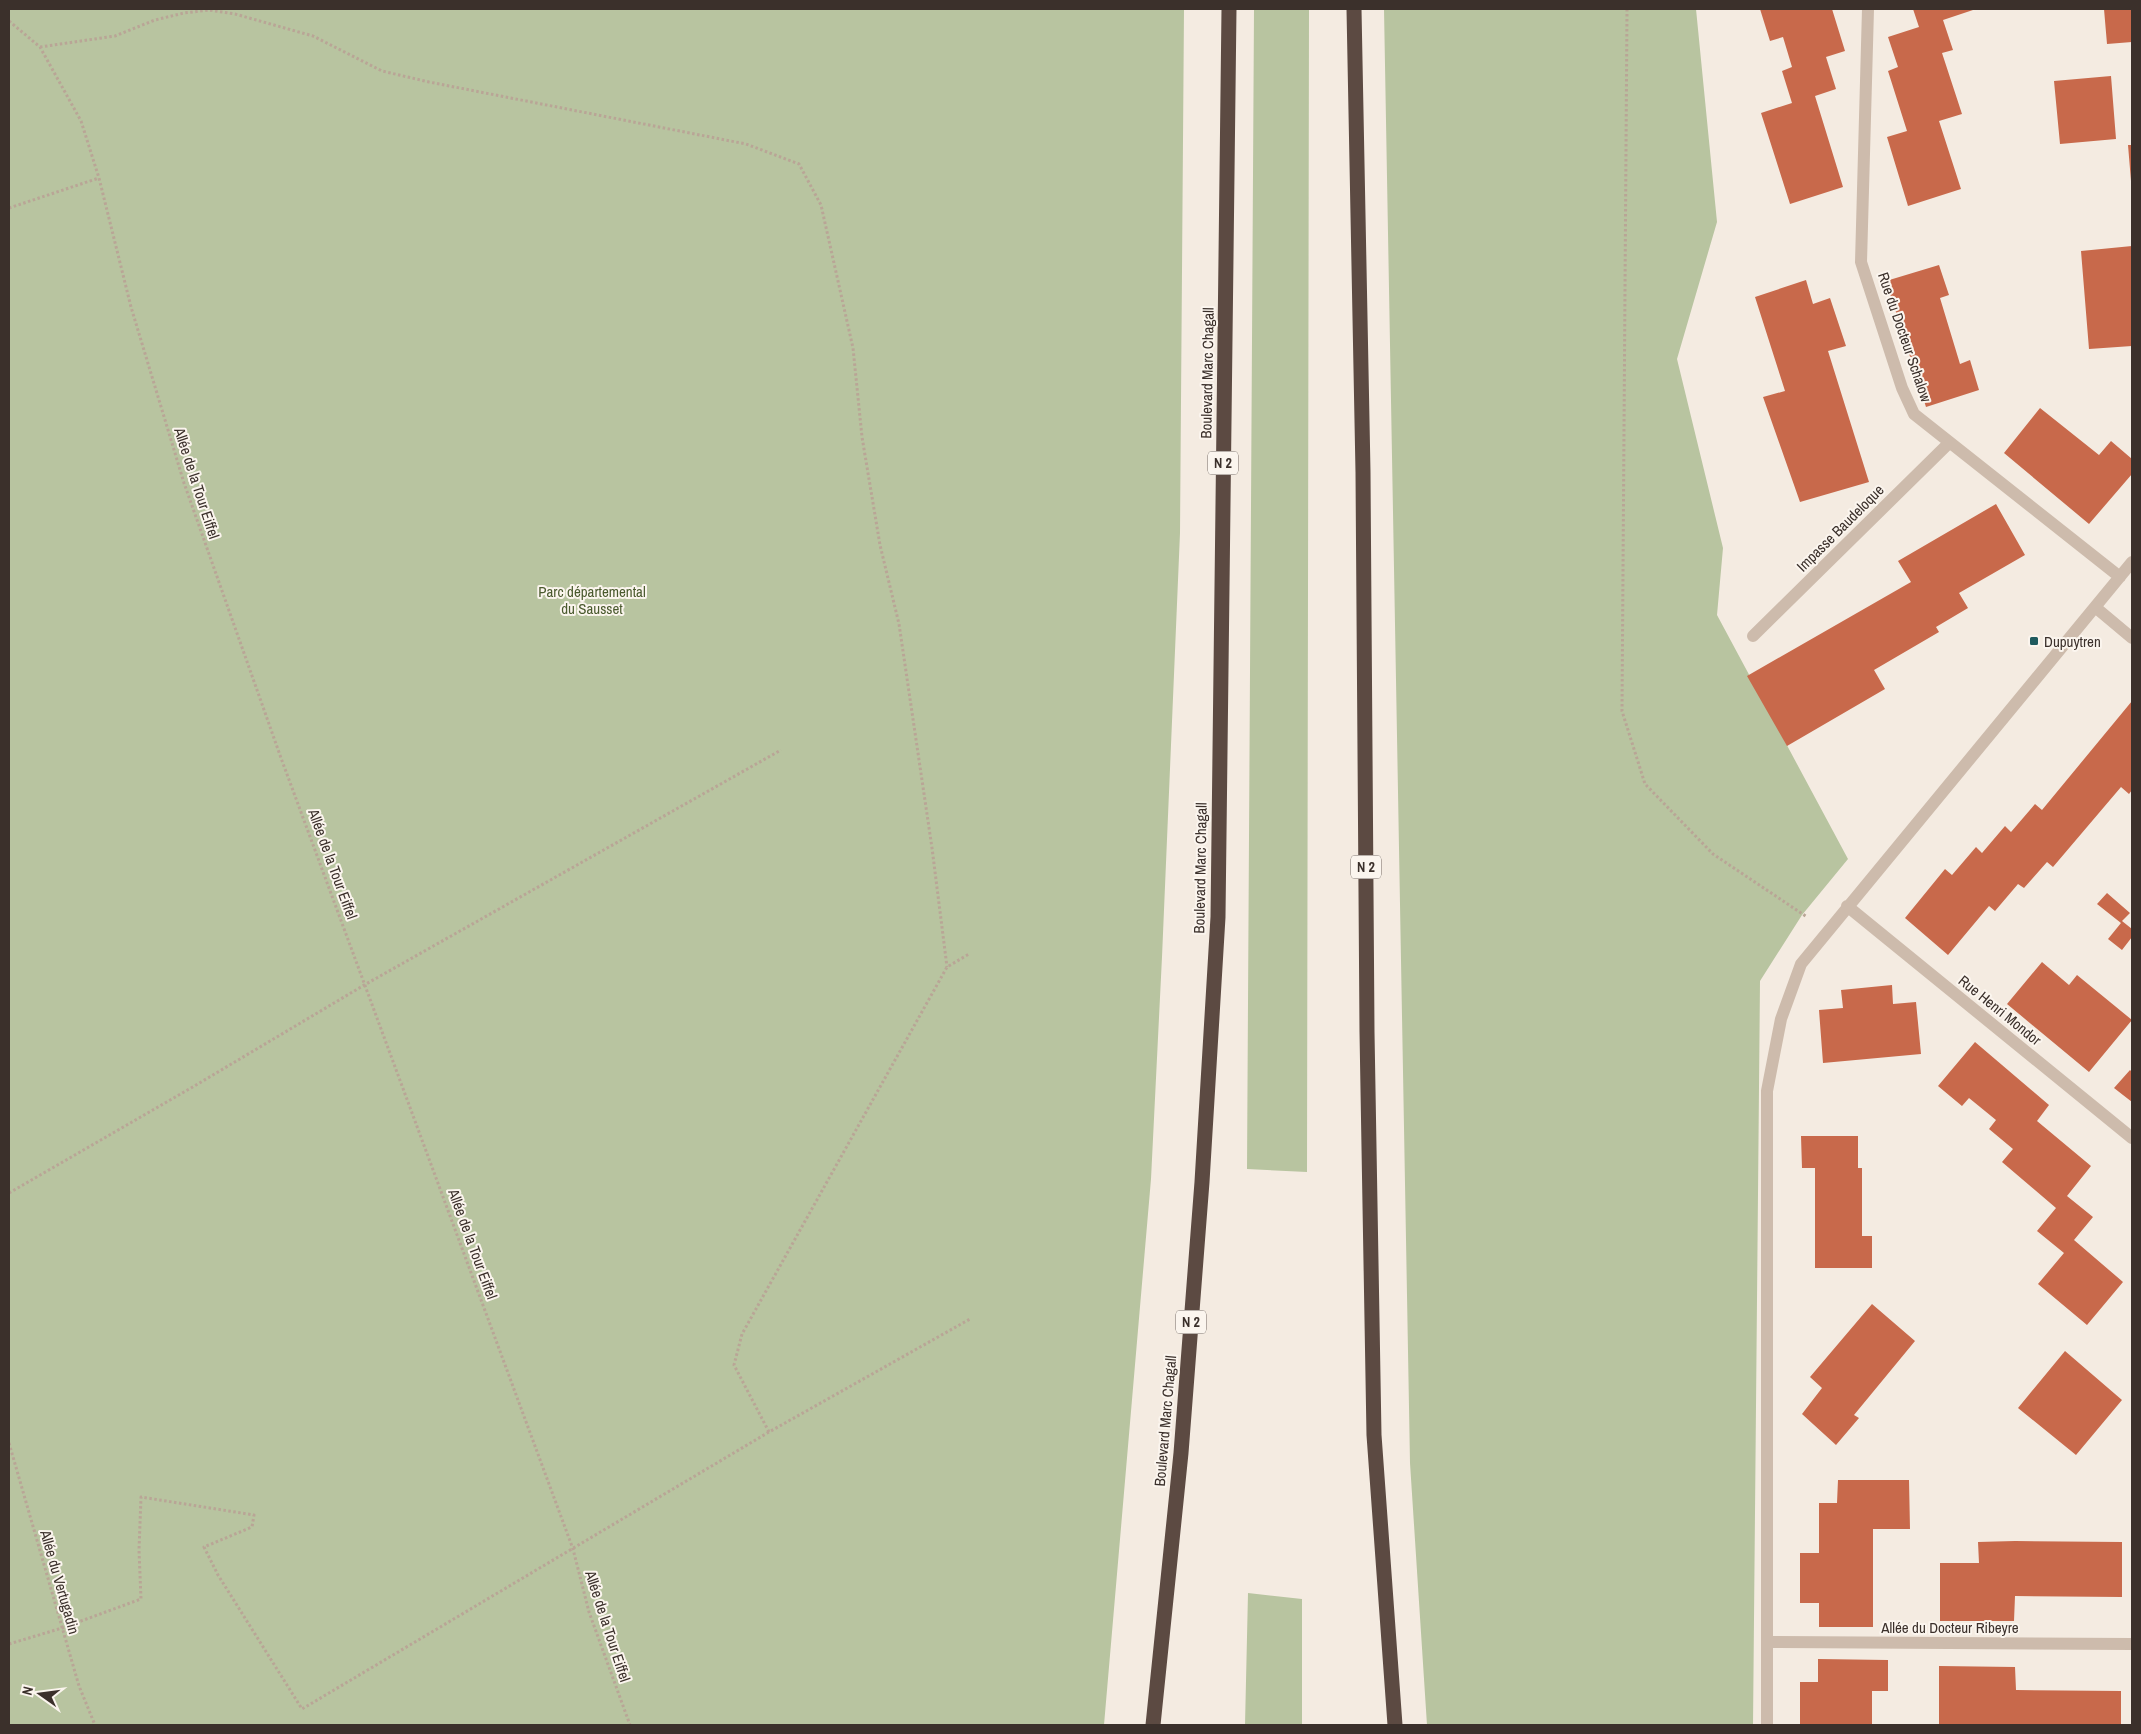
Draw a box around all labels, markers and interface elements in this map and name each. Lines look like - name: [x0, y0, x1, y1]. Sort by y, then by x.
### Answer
- street label: Rue du Docteur Schalow: [1873, 269, 1937, 405]
- street label: Boulevard Marc Chagall: [1195, 307, 1219, 439]
- street label: Allée de la Tour Eiffel: [169, 424, 225, 541]
- road number: N 2: [1208, 452, 1238, 474]
- street label: Impasse Baudeloque: [1792, 480, 1888, 576]
- park label: Parc départemental du Sausset: [538, 581, 646, 619]
- place label: Dupuytren: [2044, 631, 2101, 652]
- marker: Dupuytren: [2028, 635, 2040, 647]
- street label: Boulevard Marc Chagall: [1188, 802, 1212, 934]
- street label: Allée de la Tour Eiffel: [303, 805, 363, 922]
- road number: N 2: [1351, 856, 1381, 879]
- street label: Rue Henri Mondor: [1954, 970, 2046, 1050]
- street label: Allée de la Tour Eiffel: [443, 1185, 503, 1302]
- road number: N 2: [1176, 1310, 1206, 1334]
- street label: Boulevard Marc Chagall: [1149, 1355, 1181, 1487]
- street label: Allée du Vertugadin: [35, 1527, 85, 1637]
- street label: Allée de la Tour Eiffel: [580, 1567, 636, 1684]
- street label: Allée du Docteur Ribeyre: [1880, 1617, 2019, 1638]
- north arrow: [15, 1669, 65, 1719]
- text: N: [18, 1685, 37, 1697]

